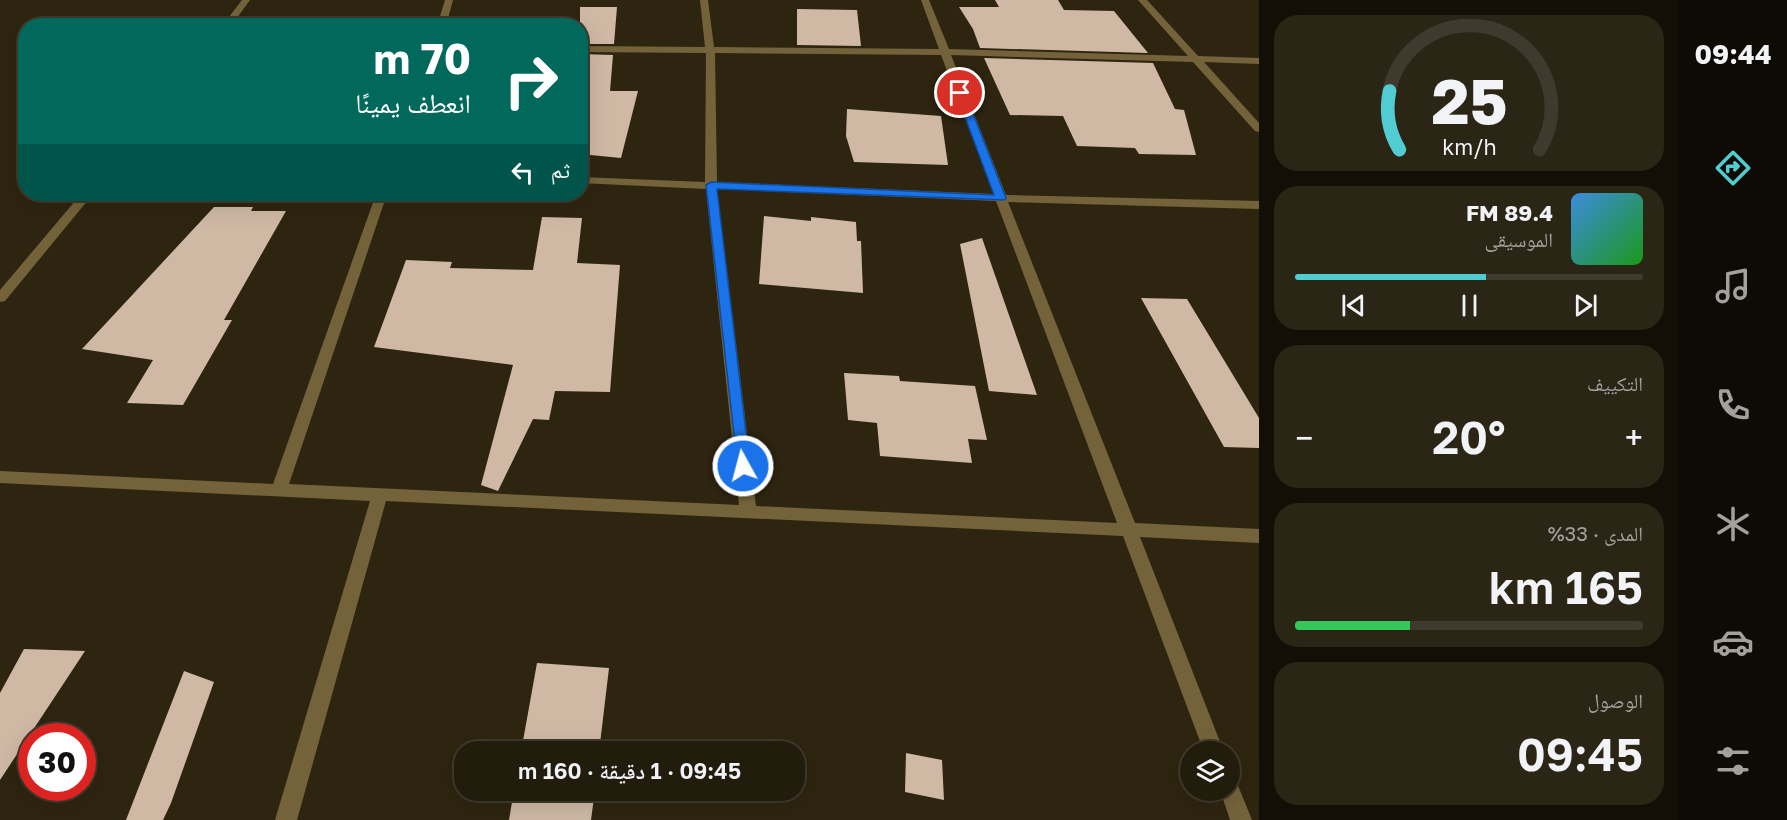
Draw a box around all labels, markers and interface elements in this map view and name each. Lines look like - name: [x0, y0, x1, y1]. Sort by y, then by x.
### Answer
- text: 70 m: [374, 33, 471, 83]
- text: 09:44: [1694, 38, 1772, 70]
- icon: right: [492, 42, 570, 120]
- text: 25: [1431, 63, 1507, 138]
- pin: [934, 67, 985, 118]
- icon: arrive: [943, 76, 976, 109]
- text: انعطف يمينًا: [355, 87, 471, 119]
- text: km/h: [1442, 134, 1496, 160]
- icon: directions: [1712, 147, 1754, 189]
- icon: left: [506, 156, 539, 189]
- text: ثم: [551, 156, 570, 183]
- text: 89.4 FM: [1466, 199, 1553, 226]
- text: الموسيقى: [1485, 227, 1553, 251]
- icon: music: [1712, 265, 1754, 307]
- icon: previous: [1337, 289, 1370, 322]
- icon: pause: [1453, 289, 1486, 322]
- icon: next: [1569, 289, 1602, 322]
- text: التكييف: [1587, 371, 1643, 395]
- icon: phone: [1712, 384, 1754, 426]
- text: 20°: [1432, 410, 1506, 464]
- text: −: [1295, 418, 1313, 457]
- text: +: [1625, 418, 1643, 457]
- position arrow: [711, 434, 775, 498]
- icon: climate: [1712, 503, 1754, 545]
- text: المدى · 33%: [1548, 521, 1643, 545]
- text: 165 km: [1489, 560, 1643, 614]
- icon: car: [1712, 621, 1754, 663]
- text: الوصول: [1588, 688, 1643, 712]
- speed limit sign: 30: [18, 723, 96, 801]
- text: 09:45: [1517, 727, 1643, 781]
- icon: filters: [1712, 740, 1754, 782]
- map controls: [1180, 741, 1240, 801]
- button: layers: [1180, 741, 1240, 801]
- text: 09:45 · 1 دقيقة · 160 m: [518, 757, 741, 784]

